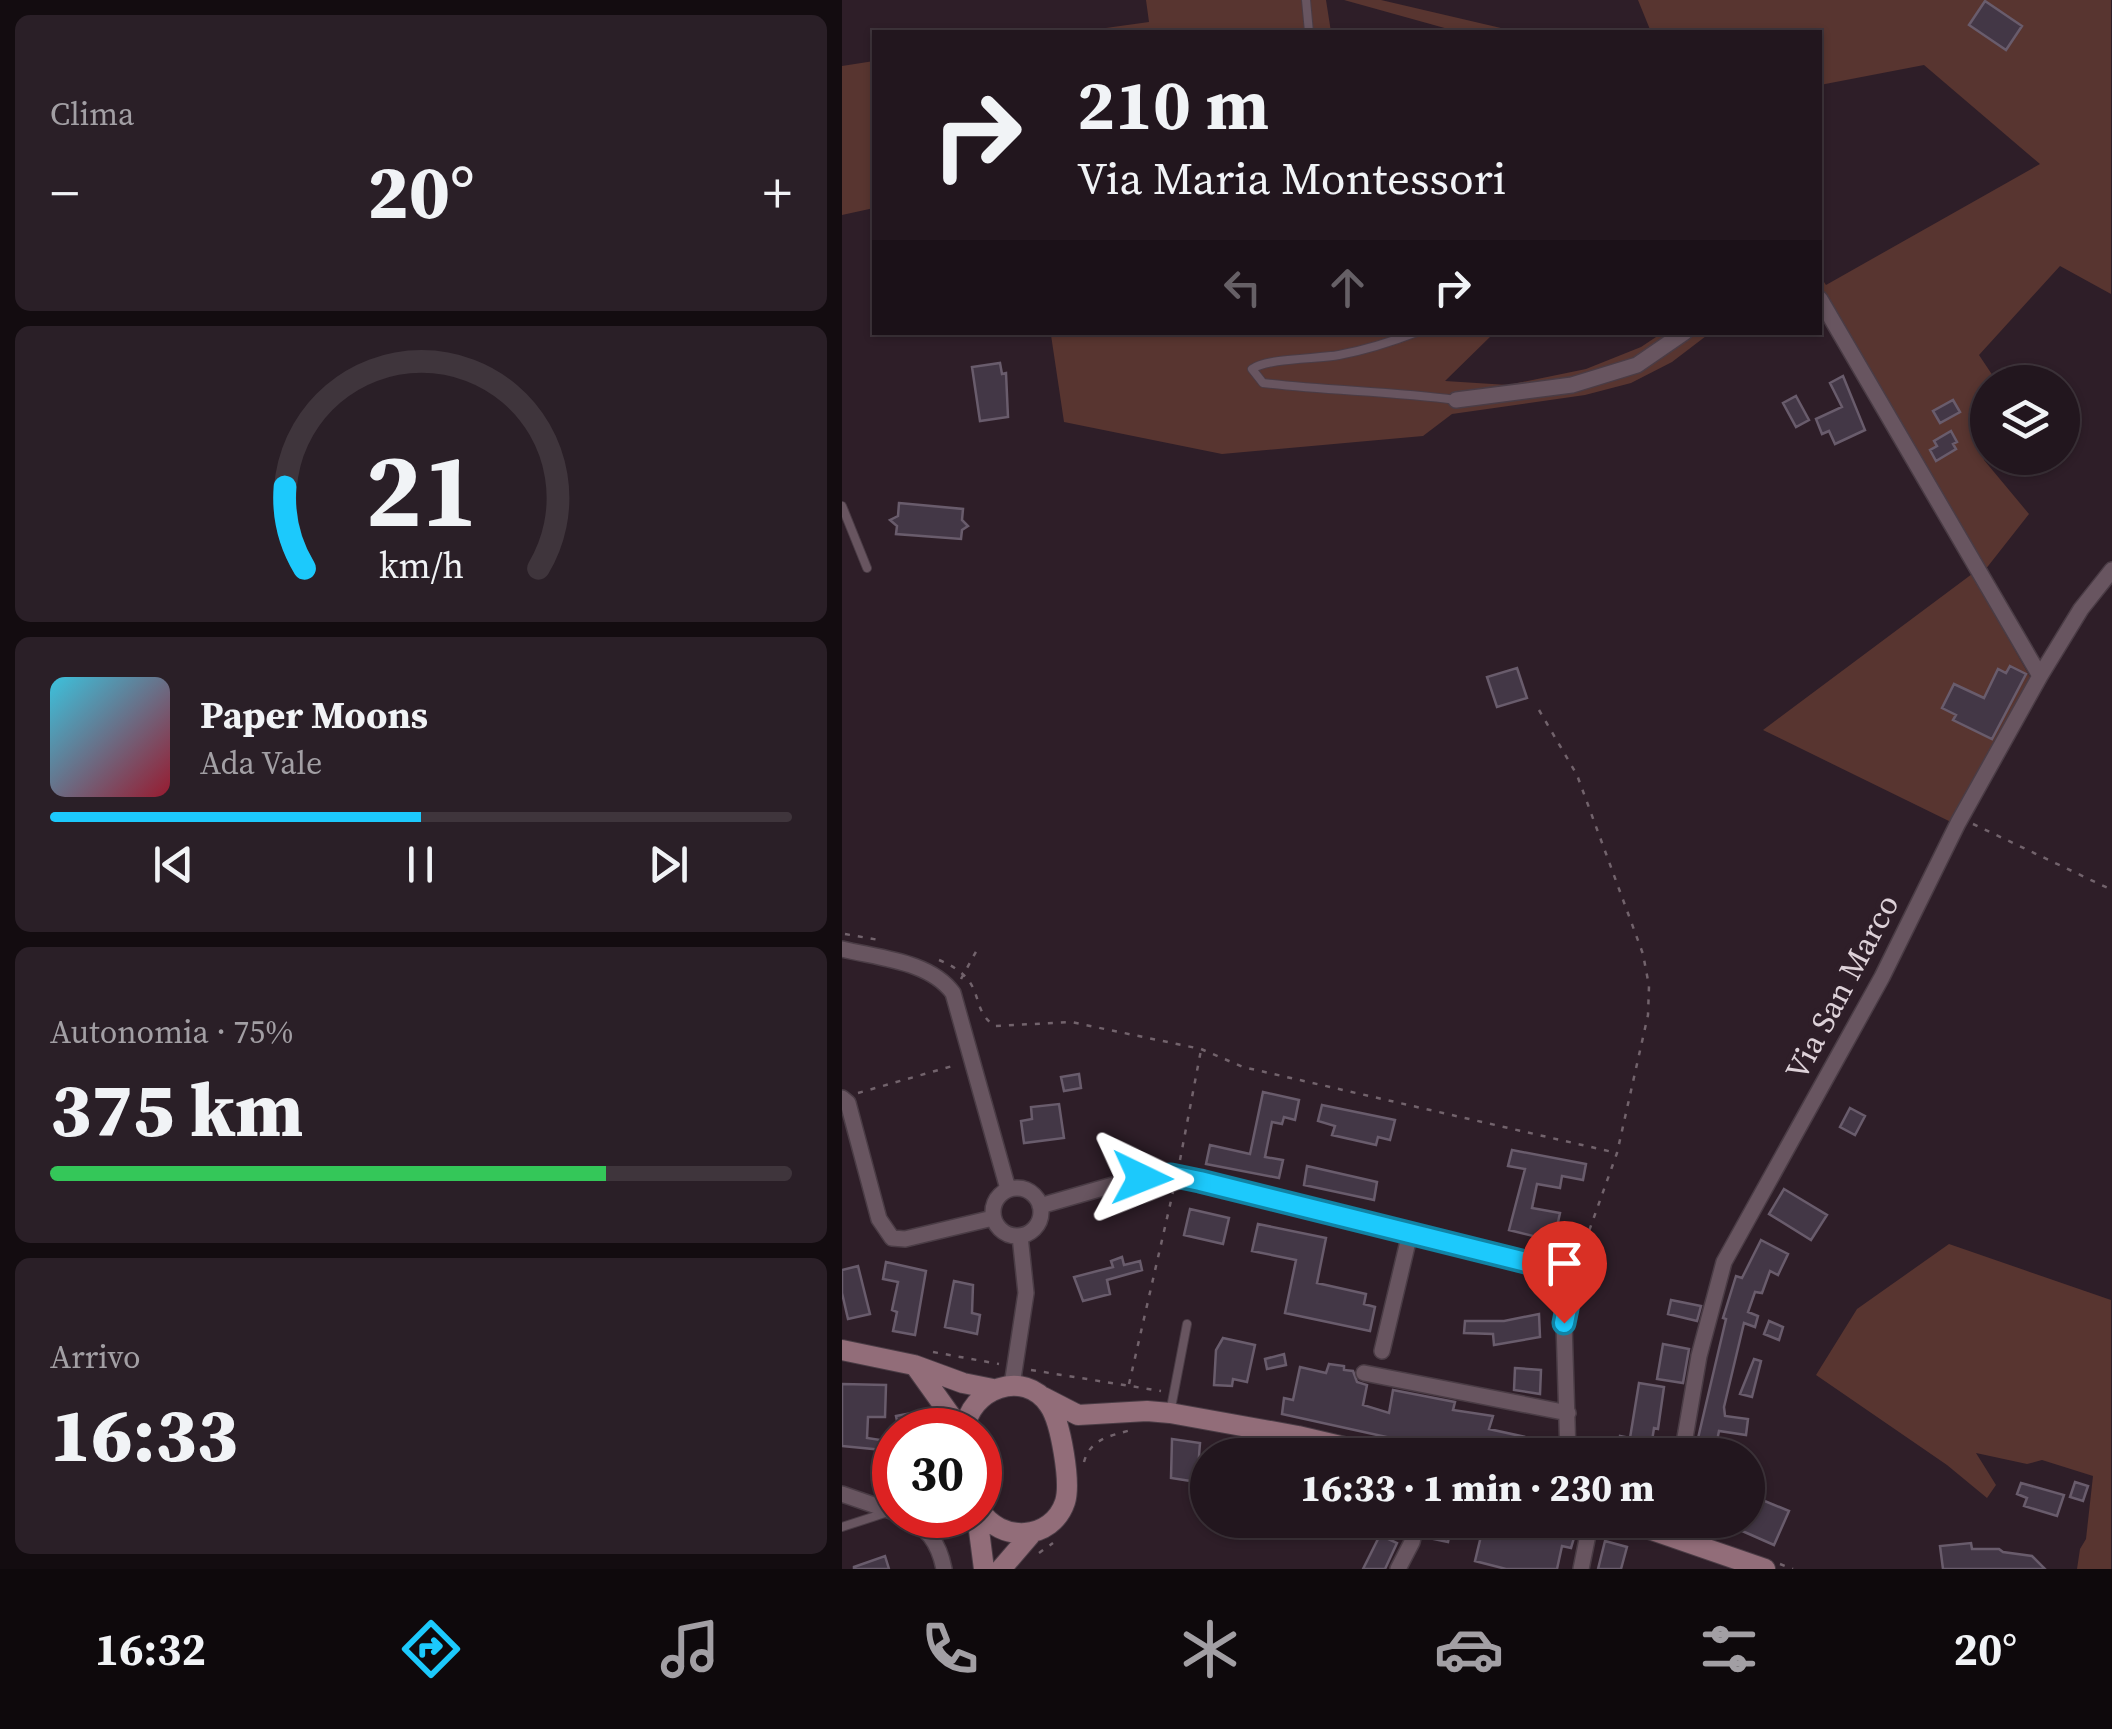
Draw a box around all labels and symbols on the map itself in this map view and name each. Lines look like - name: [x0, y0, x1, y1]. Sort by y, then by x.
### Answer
- street label: Via San Marco: [1775, 887, 1909, 1087]
- position arrow: [1090, 1126, 1194, 1230]
- pin: [1522, 1221, 1607, 1324]
- speed limit sign: 30: [872, 1408, 1002, 1538]

